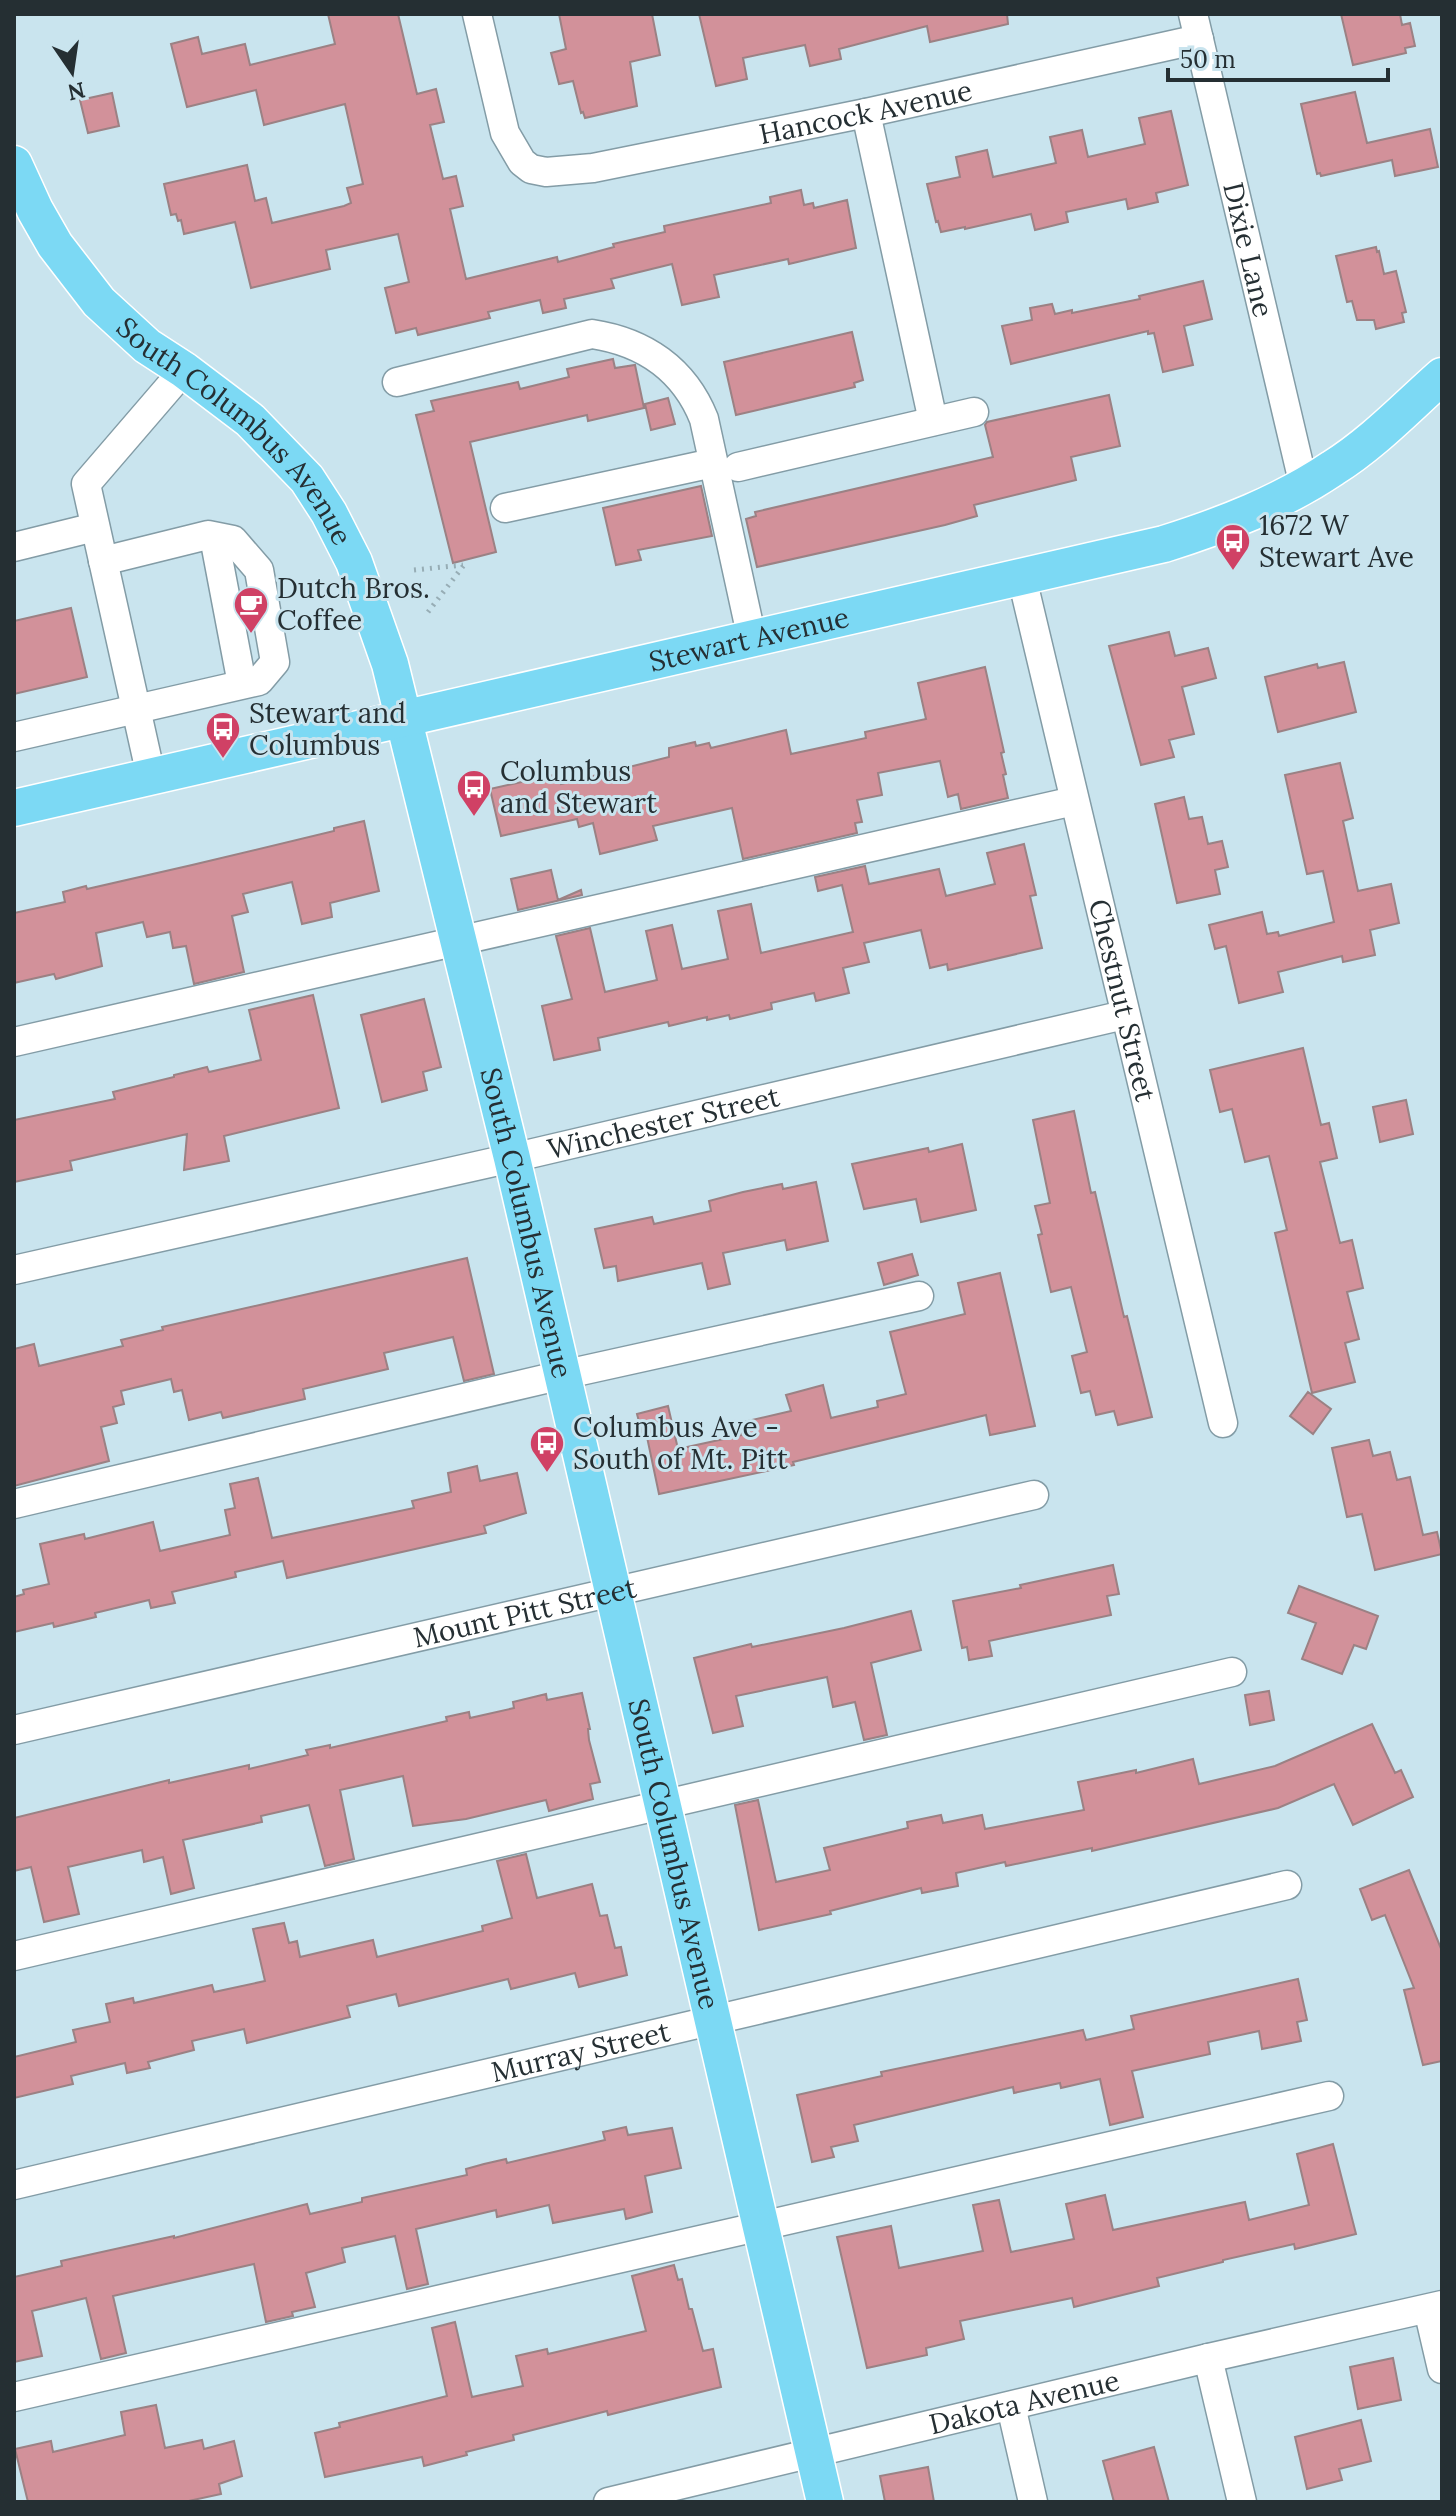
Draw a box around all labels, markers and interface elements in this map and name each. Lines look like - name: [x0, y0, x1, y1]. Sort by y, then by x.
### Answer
- north arrow: [32, 32, 112, 112]
- scale bar: [1168, 32, 1388, 82]
- text: 50 m: [1180, 44, 1236, 75]
- street label: Hancock Avenue: [756, 72, 975, 152]
- text: N: [65, 76, 88, 107]
- street label: Dixie Lane: [1215, 179, 1282, 321]
- street label: South Columbus Avenue: [109, 309, 360, 551]
- place label: 1672 W Stewart Ave: [1259, 507, 1414, 575]
- bus stop icon: 1672 W Stewart Ave: [1214, 522, 1252, 572]
- place label: Dutch Bros. Coffee: [277, 570, 430, 638]
- cafe icon: Dutch Bros. Coffee: [232, 585, 270, 635]
- street label: Stewart Avenue: [645, 599, 852, 680]
- place label: Stewart and Columbus: [249, 695, 406, 763]
- bus stop icon: Stewart and Columbus: [204, 710, 242, 760]
- place label: Columbus and Stewart: [500, 753, 657, 821]
- bus stop icon: Columbus and Stewart: [455, 768, 493, 818]
- street label: Chestnut Street: [1081, 896, 1164, 1105]
- street label: South Columbus Avenue: [472, 1064, 581, 1382]
- street label: Winchester Street: [544, 1078, 783, 1167]
- place label: Columbus Ave - South of Mt. Pitt: [573, 1409, 788, 1477]
- bus stop icon: Columbus Ave - South of Mt. Pitt: [528, 1424, 566, 1474]
- street label: Mount Pitt Street: [410, 1569, 640, 1655]
- street label: South Columbus Avenue: [620, 1695, 728, 2013]
- street label: Murray Street: [488, 2013, 673, 2090]
- street label: Dakota Avenue: [926, 2362, 1123, 2442]

